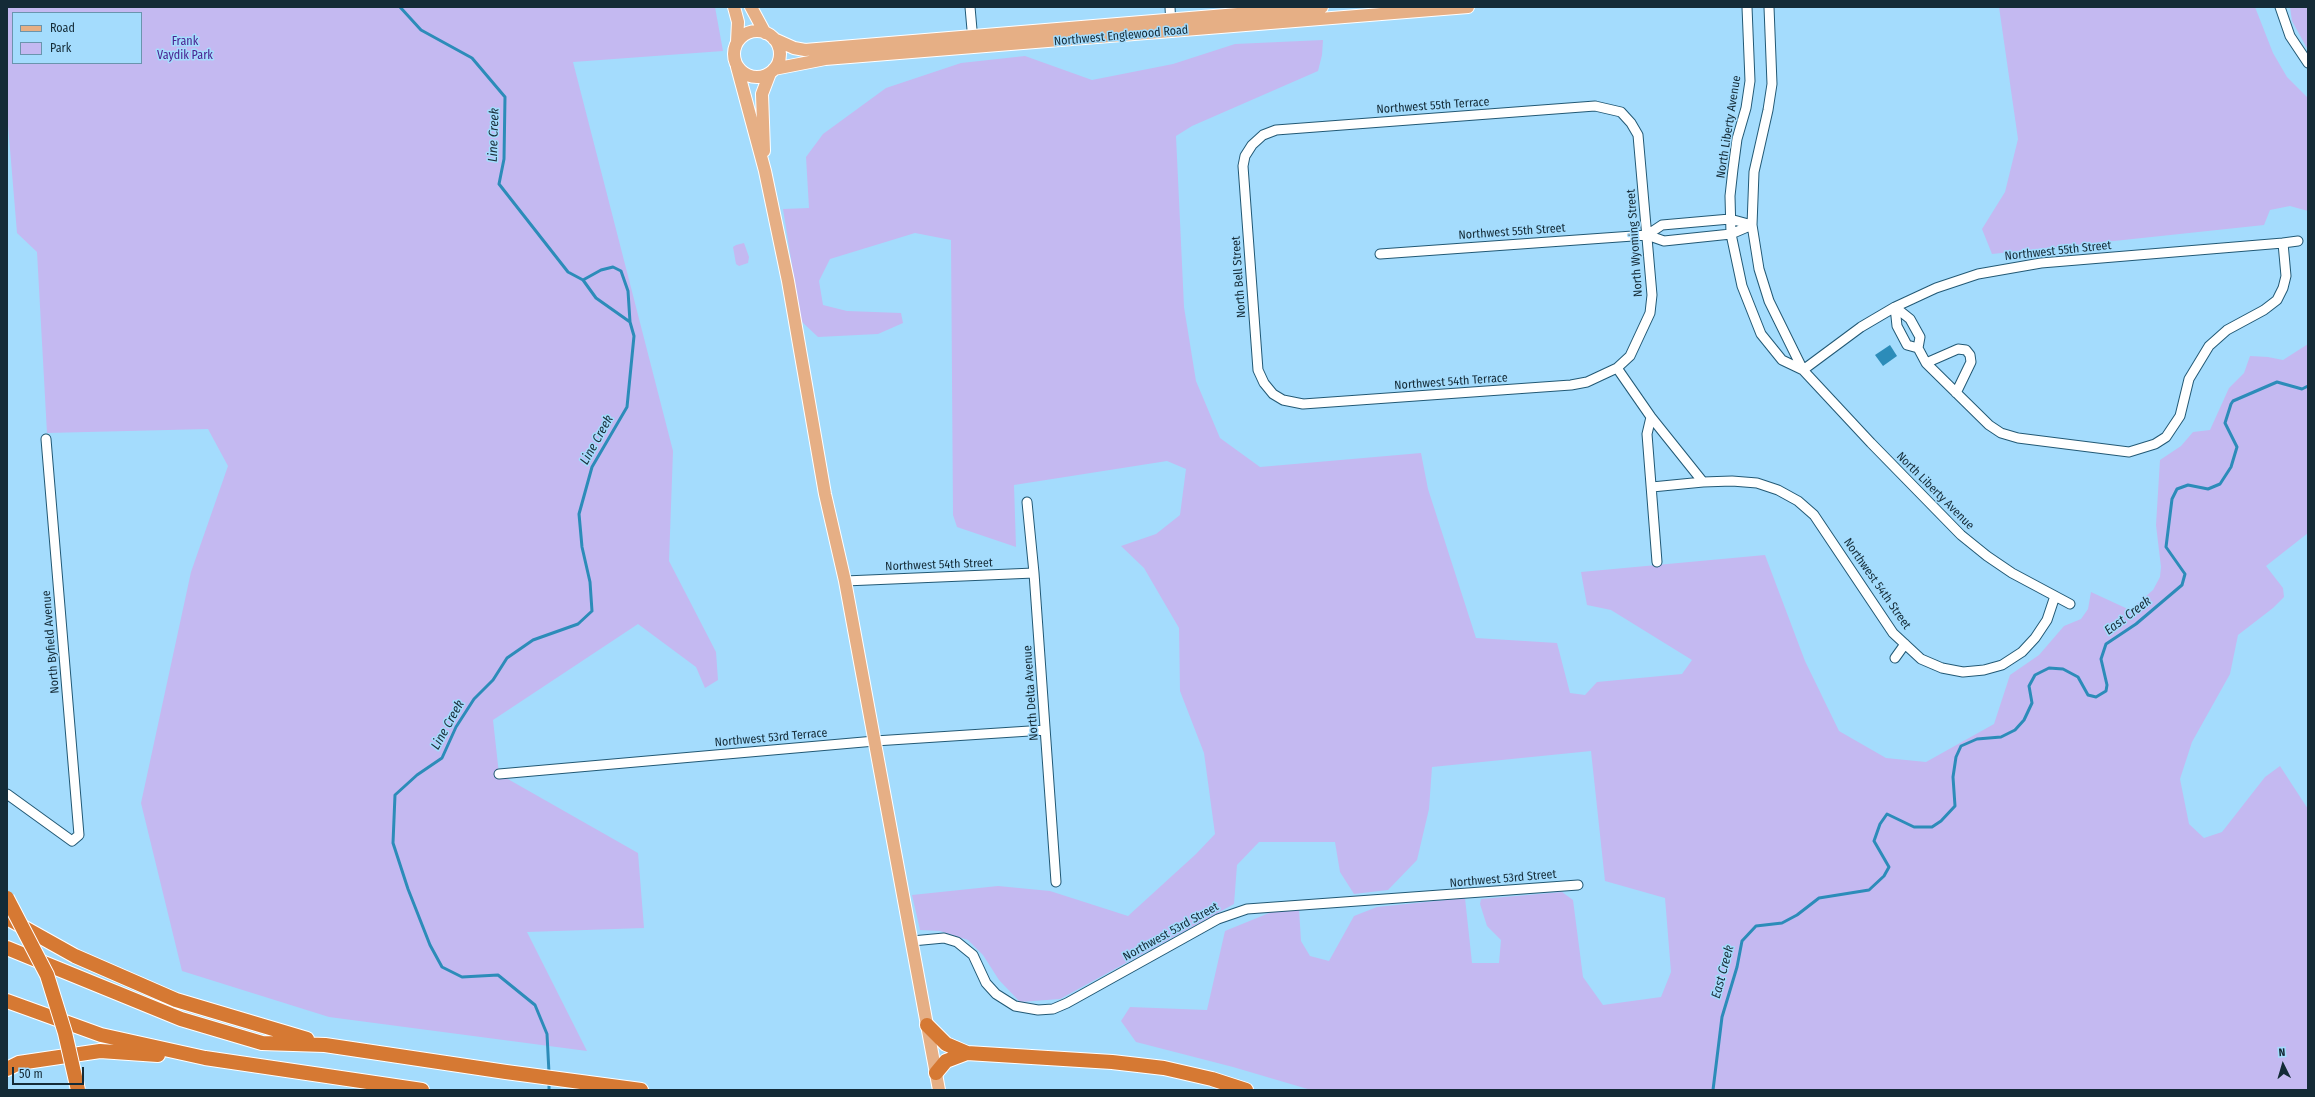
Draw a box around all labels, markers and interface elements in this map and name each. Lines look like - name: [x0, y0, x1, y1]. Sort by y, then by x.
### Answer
- legend: [12, 12, 142, 64]
- text: Road: [50, 21, 75, 35]
- street label: Northwest Englewood Road: [1053, 23, 1189, 49]
- park label: Frank Vaydik Park: [157, 35, 213, 63]
- text: Park: [50, 41, 71, 55]
- street label: North Liberty Avenue: [1714, 75, 1744, 179]
- street label: Northwest 55th Terrace: [1376, 95, 1490, 117]
- water label: Line Creek: [485, 108, 503, 162]
- street label: North Wyoming Street: [1624, 189, 1646, 297]
- street label: Northwest 55th Street: [1458, 221, 1566, 243]
- street label: North Bell Street: [1229, 236, 1249, 318]
- street label: Northwest 55th Street: [2004, 238, 2112, 264]
- street label: Northwest 54th Terrace: [1394, 371, 1508, 393]
- water label: Line Creek: [577, 413, 617, 467]
- street label: North Liberty Avenue: [1893, 449, 1977, 533]
- street label: Northwest 54th Street: [1840, 536, 1914, 632]
- street label: Northwest 54th Street: [885, 556, 993, 574]
- street label: North Byfield Avenue: [39, 590, 63, 694]
- water label: East Creek: [2102, 593, 2154, 639]
- street label: North Delta Avenue: [1020, 645, 1042, 741]
- water label: Line Creek: [428, 698, 468, 752]
- street label: Northwest 53rd Terrace: [714, 726, 828, 750]
- street label: Northwest 53rd Street: [1449, 867, 1557, 891]
- street label: Northwest 53rd Street: [1121, 900, 1221, 964]
- water label: East Creek: [1708, 944, 1738, 1000]
- north arrow: [2263, 1045, 2303, 1085]
- text: N: [2278, 1046, 2286, 1059]
- scale bar: [14, 1059, 86, 1085]
- text: 50 m: [19, 1067, 43, 1081]

